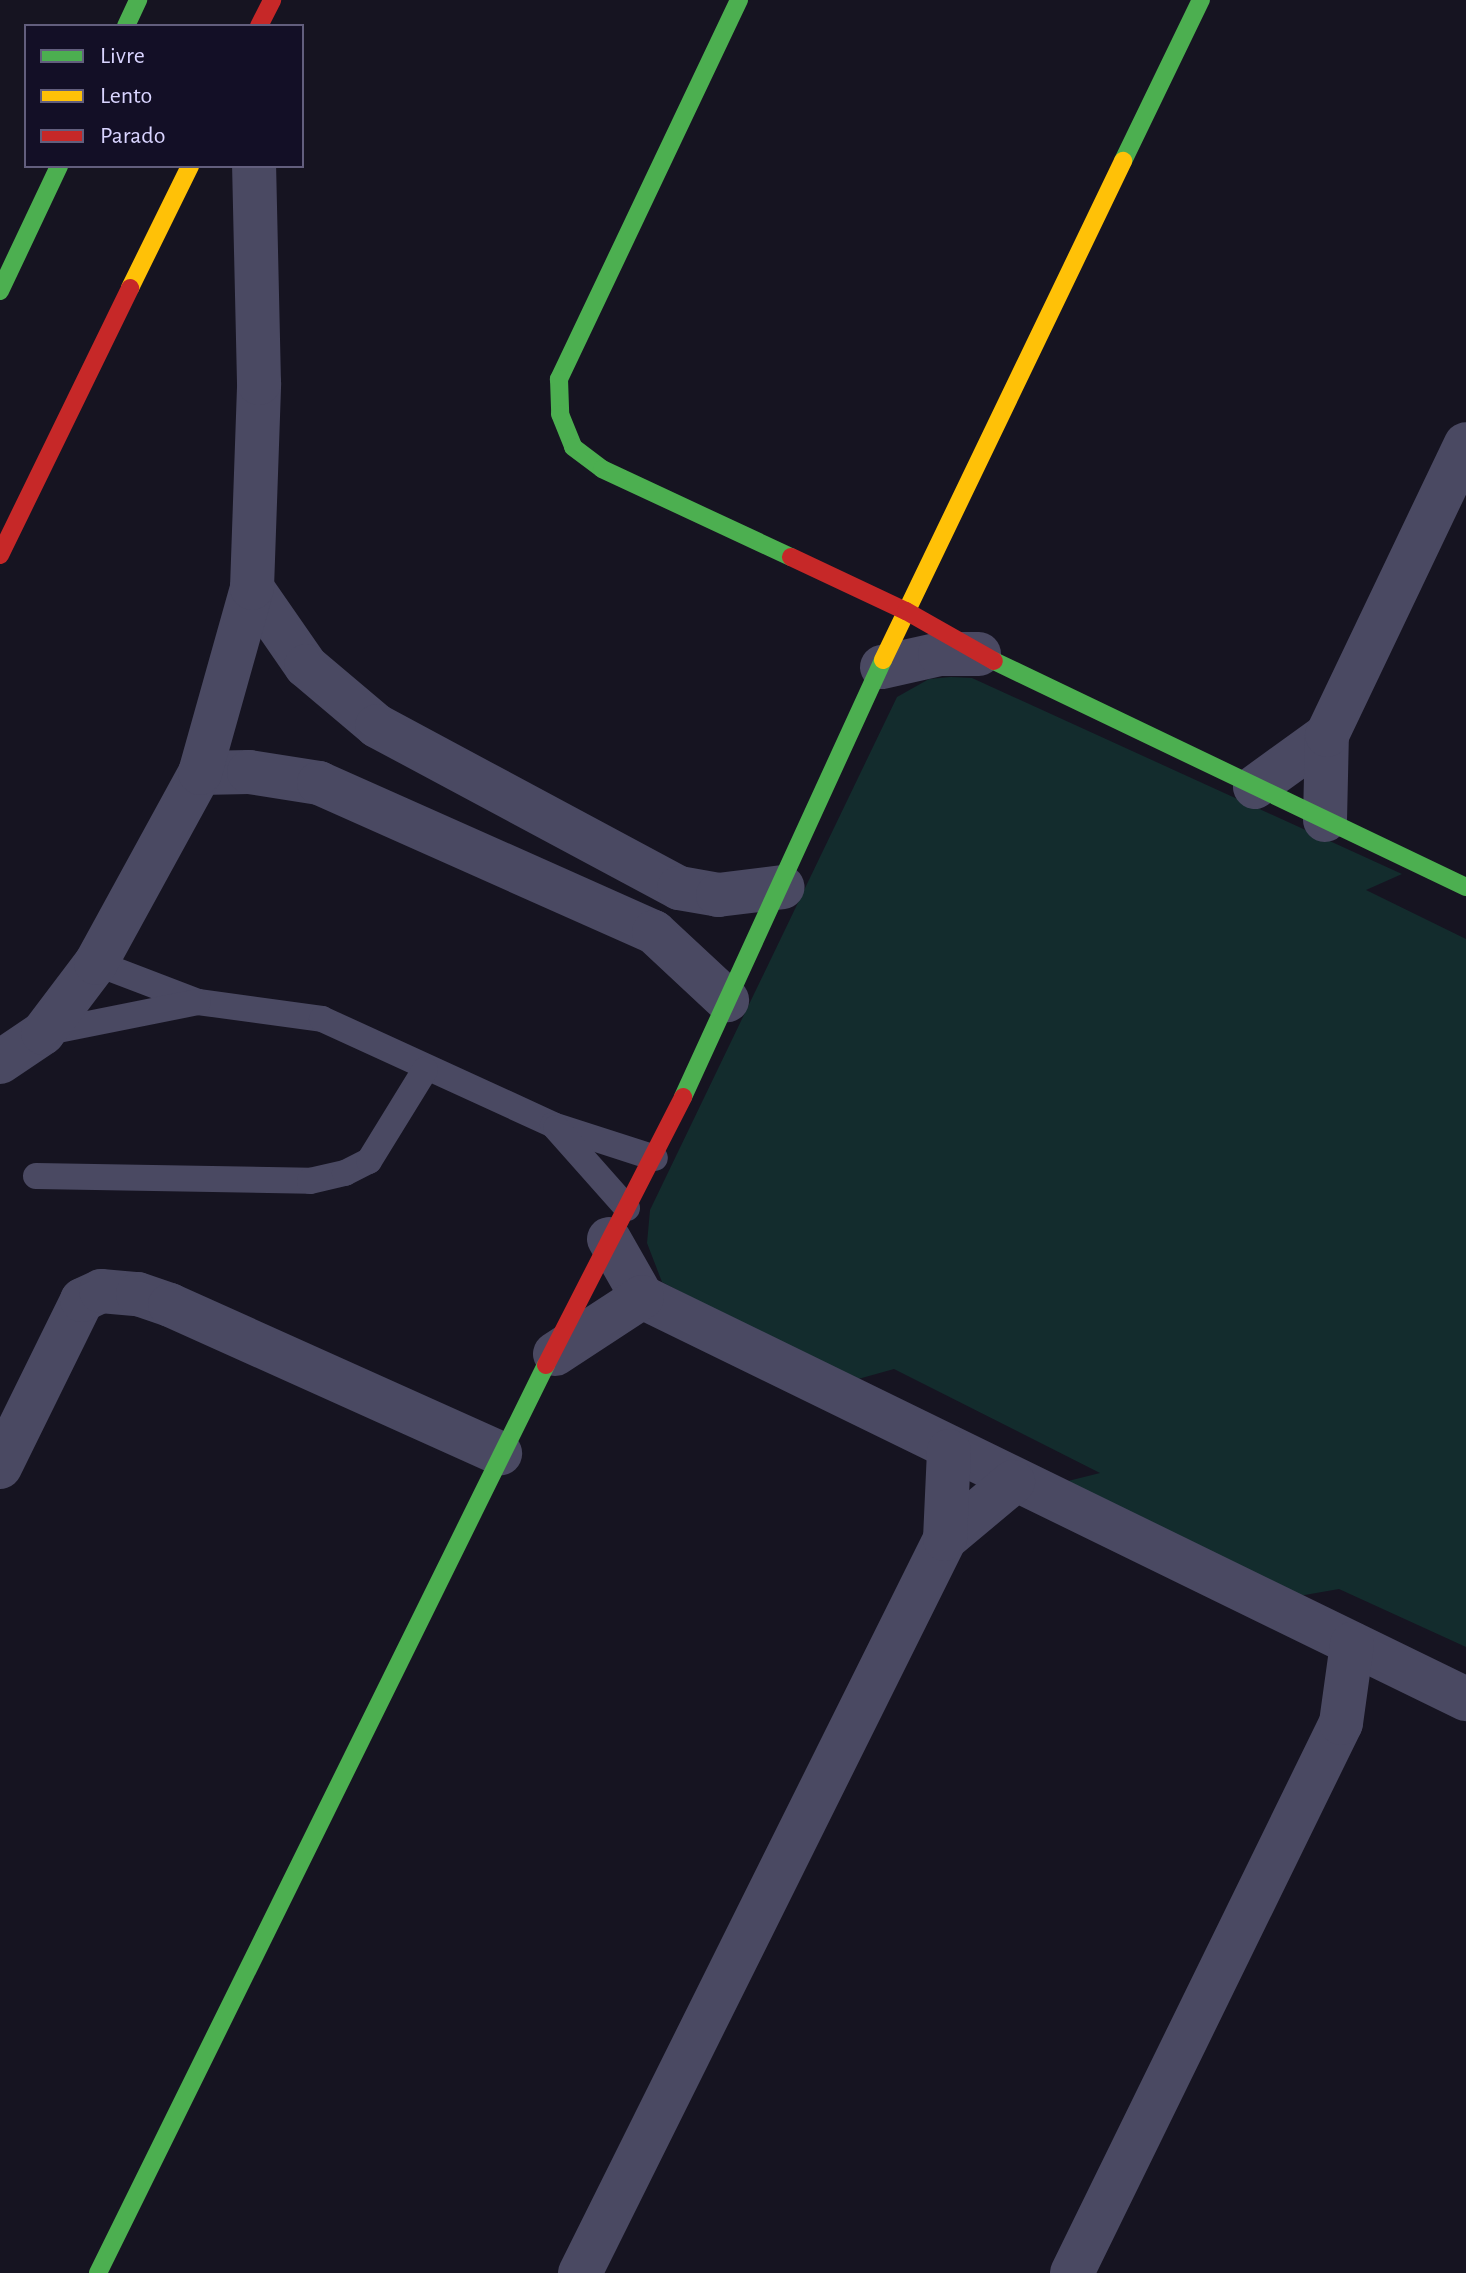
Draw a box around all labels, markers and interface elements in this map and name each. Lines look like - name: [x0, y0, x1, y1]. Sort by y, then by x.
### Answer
- legend: [24, 24, 304, 168]
- text: Livre: [100, 44, 145, 68]
- text: Lento: [100, 84, 152, 108]
- text: Parado: [100, 124, 166, 148]

